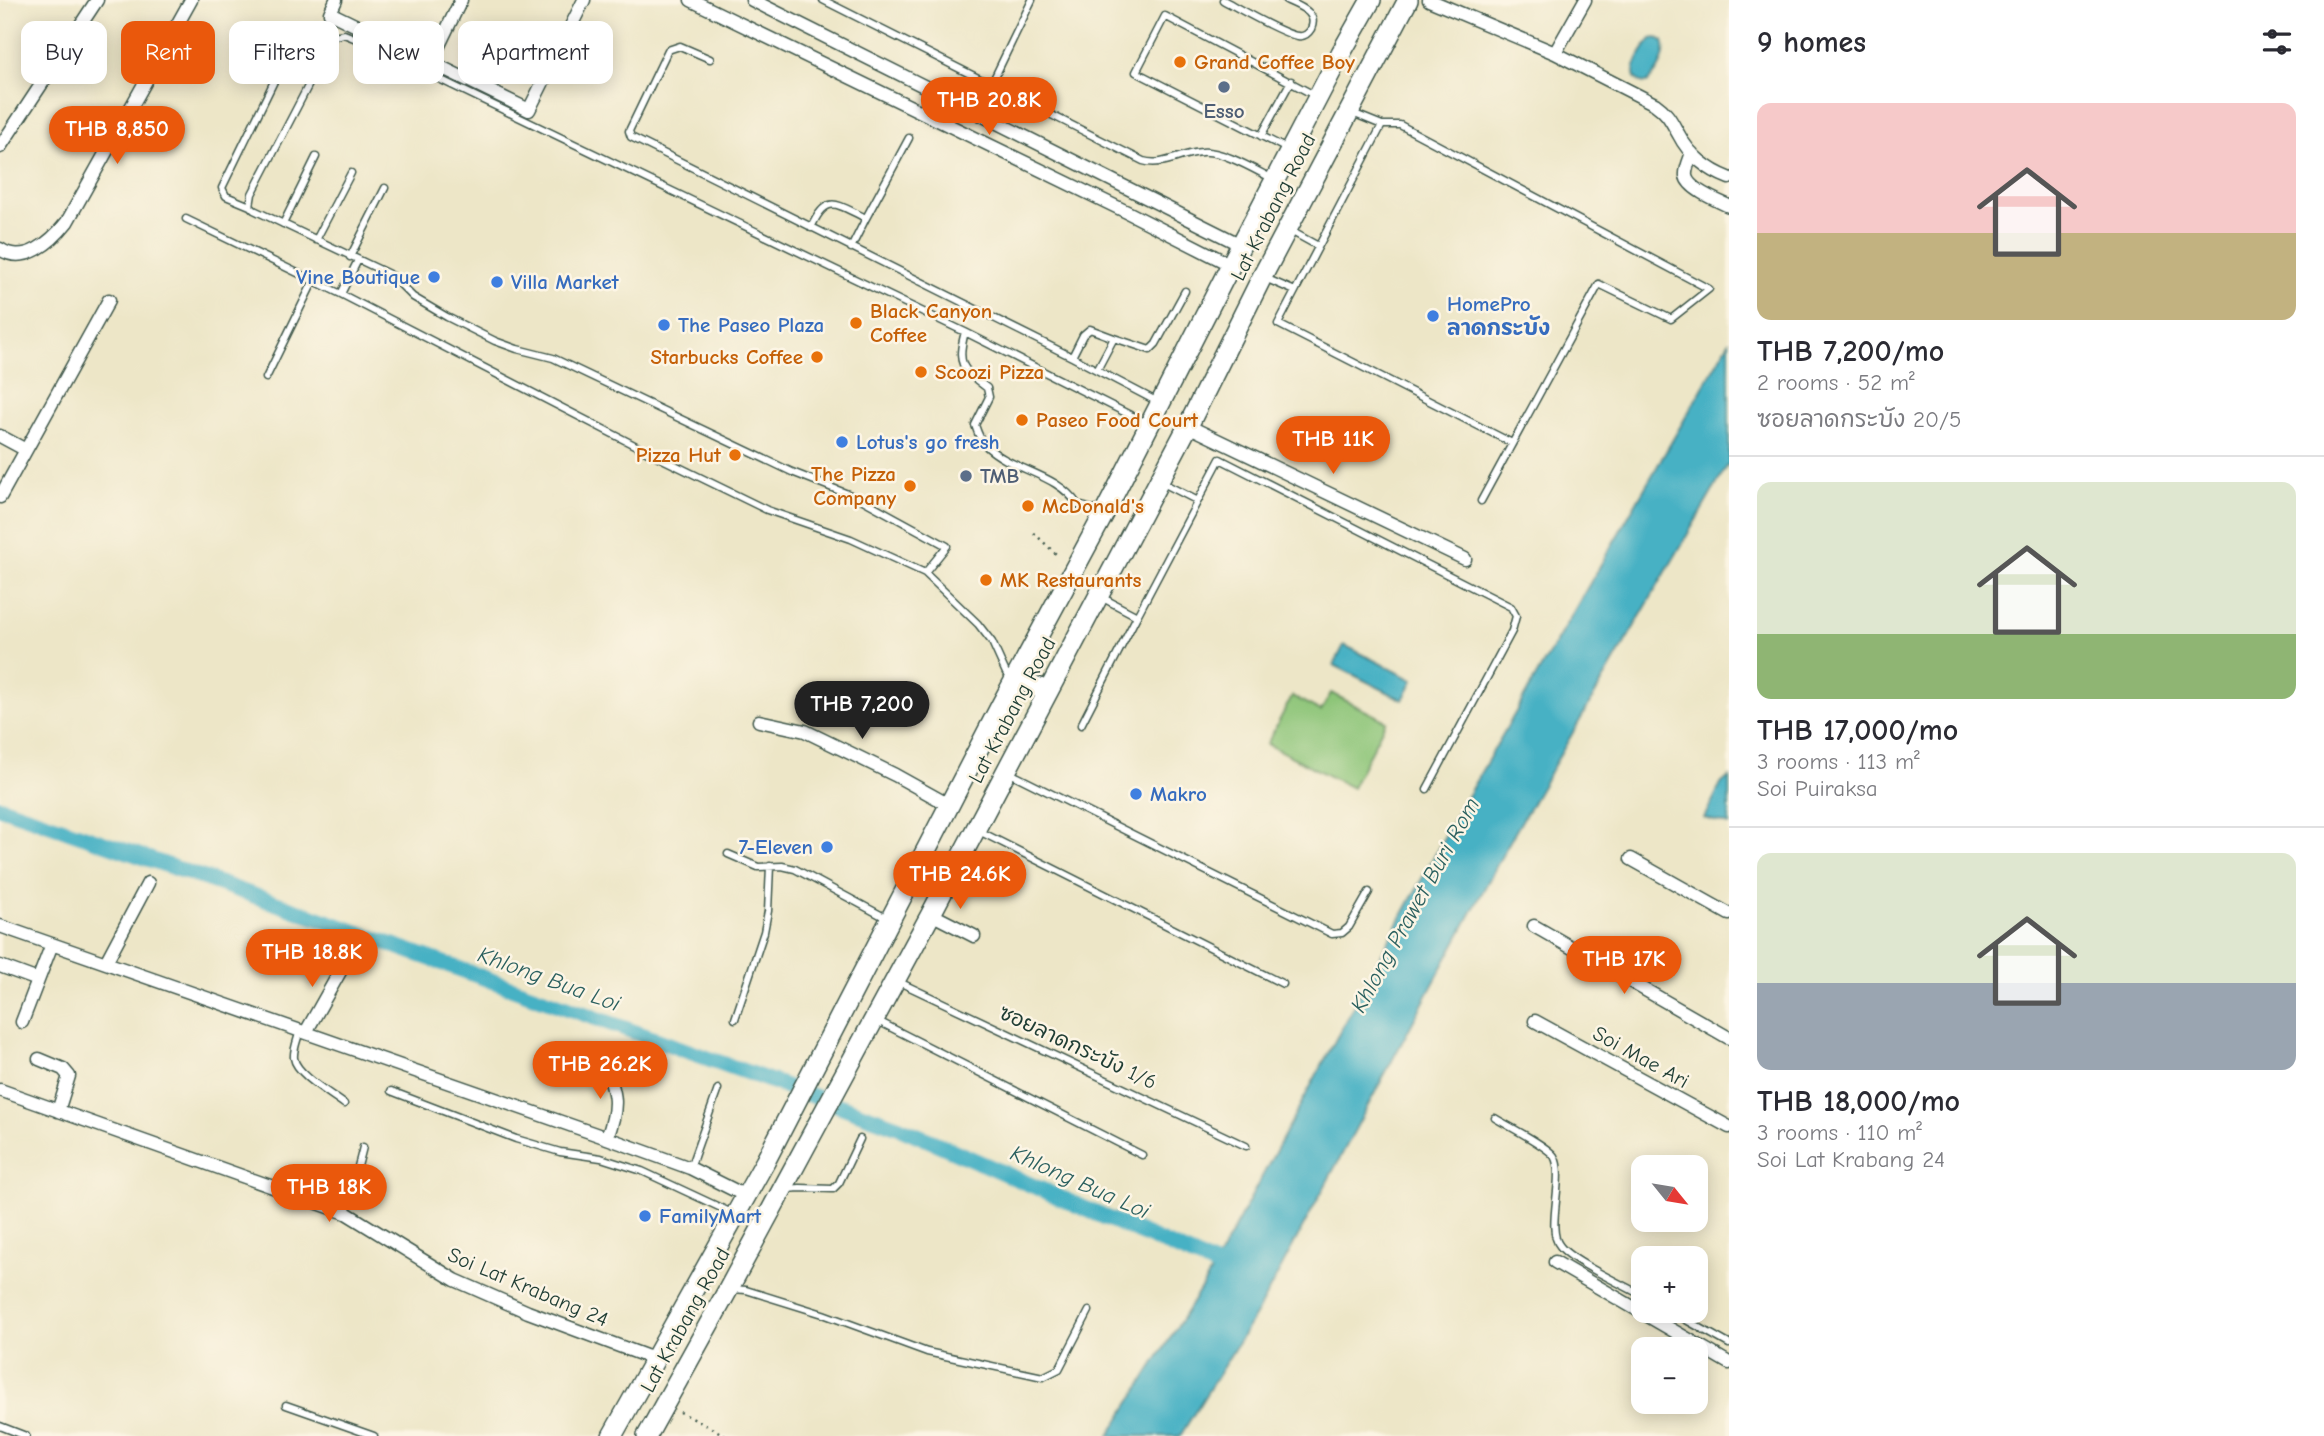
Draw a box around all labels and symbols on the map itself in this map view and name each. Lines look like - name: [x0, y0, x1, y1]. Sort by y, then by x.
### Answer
- place label: Grand Coffee Boy: [1194, 50, 1355, 74]
- marker: Grand Coffee Boy: [1172, 54, 1188, 70]
- pin: THB 20.8K: [909, 78, 1069, 137]
- marker: Esso: [1216, 79, 1232, 95]
- place label: Esso: [1203, 99, 1245, 123]
- pin: THB 8,850: [37, 106, 197, 166]
- street label: Lat Krabang Road: [1226, 130, 1320, 284]
- place label: Vine Boutique: [296, 265, 420, 289]
- marker: Vine Boutique: [426, 269, 442, 285]
- place label: Villa Market: [511, 270, 620, 294]
- marker: Villa Market: [489, 274, 505, 290]
- place label: HomePro ลาดกระบัง: [1447, 292, 1550, 340]
- place label: Black Canyon Coffee: [870, 299, 992, 347]
- marker: HomePro ลาดกระบัง: [1425, 308, 1441, 324]
- place label: The Paseo Plaza: [678, 313, 824, 337]
- marker: Black Canyon Coffee: [848, 315, 864, 331]
- marker: The Paseo Plaza: [656, 317, 672, 333]
- place label: Starbucks Coffee: [651, 345, 803, 369]
- marker: Starbucks Coffee: [809, 349, 825, 365]
- place label: Scoozi Pizza: [935, 360, 1044, 384]
- marker: Scoozi Pizza: [913, 364, 929, 380]
- place label: Paseo Food Court: [1036, 408, 1199, 432]
- marker: Paseo Food Court: [1014, 412, 1030, 428]
- pin: THB 11K: [1268, 416, 1398, 476]
- place label: Lotus's go fresh: [856, 430, 1000, 454]
- marker: Lotus's go fresh: [834, 434, 850, 450]
- place label: Pizza Hut: [636, 443, 722, 467]
- marker: Pizza Hut: [727, 447, 743, 463]
- place label: The Pizza Company: [811, 462, 896, 510]
- place label: TMB: [980, 464, 1019, 488]
- marker: TMB: [958, 468, 974, 484]
- marker: The Pizza Company: [902, 478, 918, 494]
- place label: McDonald's: [1042, 494, 1144, 518]
- marker: McDonald's: [1020, 498, 1036, 514]
- place label: MK Restaurants: [1000, 568, 1141, 592]
- marker: MK Restaurants: [978, 572, 994, 588]
- street label: Lat Krabang Road: [963, 633, 1061, 787]
- pin: THB 7,200: [782, 682, 942, 741]
- place label: Makro: [1150, 782, 1207, 806]
- marker: Makro: [1128, 786, 1144, 802]
- water label: Khlong Prawet Buri Rom: [1345, 793, 1485, 1017]
- place label: 7-Eleven: [739, 835, 813, 859]
- marker: 7-Eleven: [819, 839, 835, 855]
- pin: THB 24.6K: [880, 852, 1040, 911]
- pin: THB 18.8K: [232, 930, 392, 989]
- pin: THB 17K: [1559, 936, 1689, 996]
- water label: Khlong Bua Loi: [474, 941, 625, 1018]
- street label: ซอยลาดกระบัง 1/6: [995, 1000, 1161, 1094]
- street label: Soi Mae Ari: [1589, 1021, 1693, 1093]
- pin: THB 26.2K: [520, 1042, 680, 1101]
- water label: Khlong Bua Loi: [1006, 1139, 1154, 1225]
- north arrow: [1631, 1155, 1708, 1232]
- pin: THB 18K: [264, 1164, 394, 1224]
- place label: FamilyMart: [659, 1204, 762, 1228]
- marker: FamilyMart: [637, 1208, 653, 1224]
- street label: Soi Lat Krabang 24: [444, 1242, 612, 1332]
- street label: Lat Krabang Road: [635, 1243, 735, 1397]

